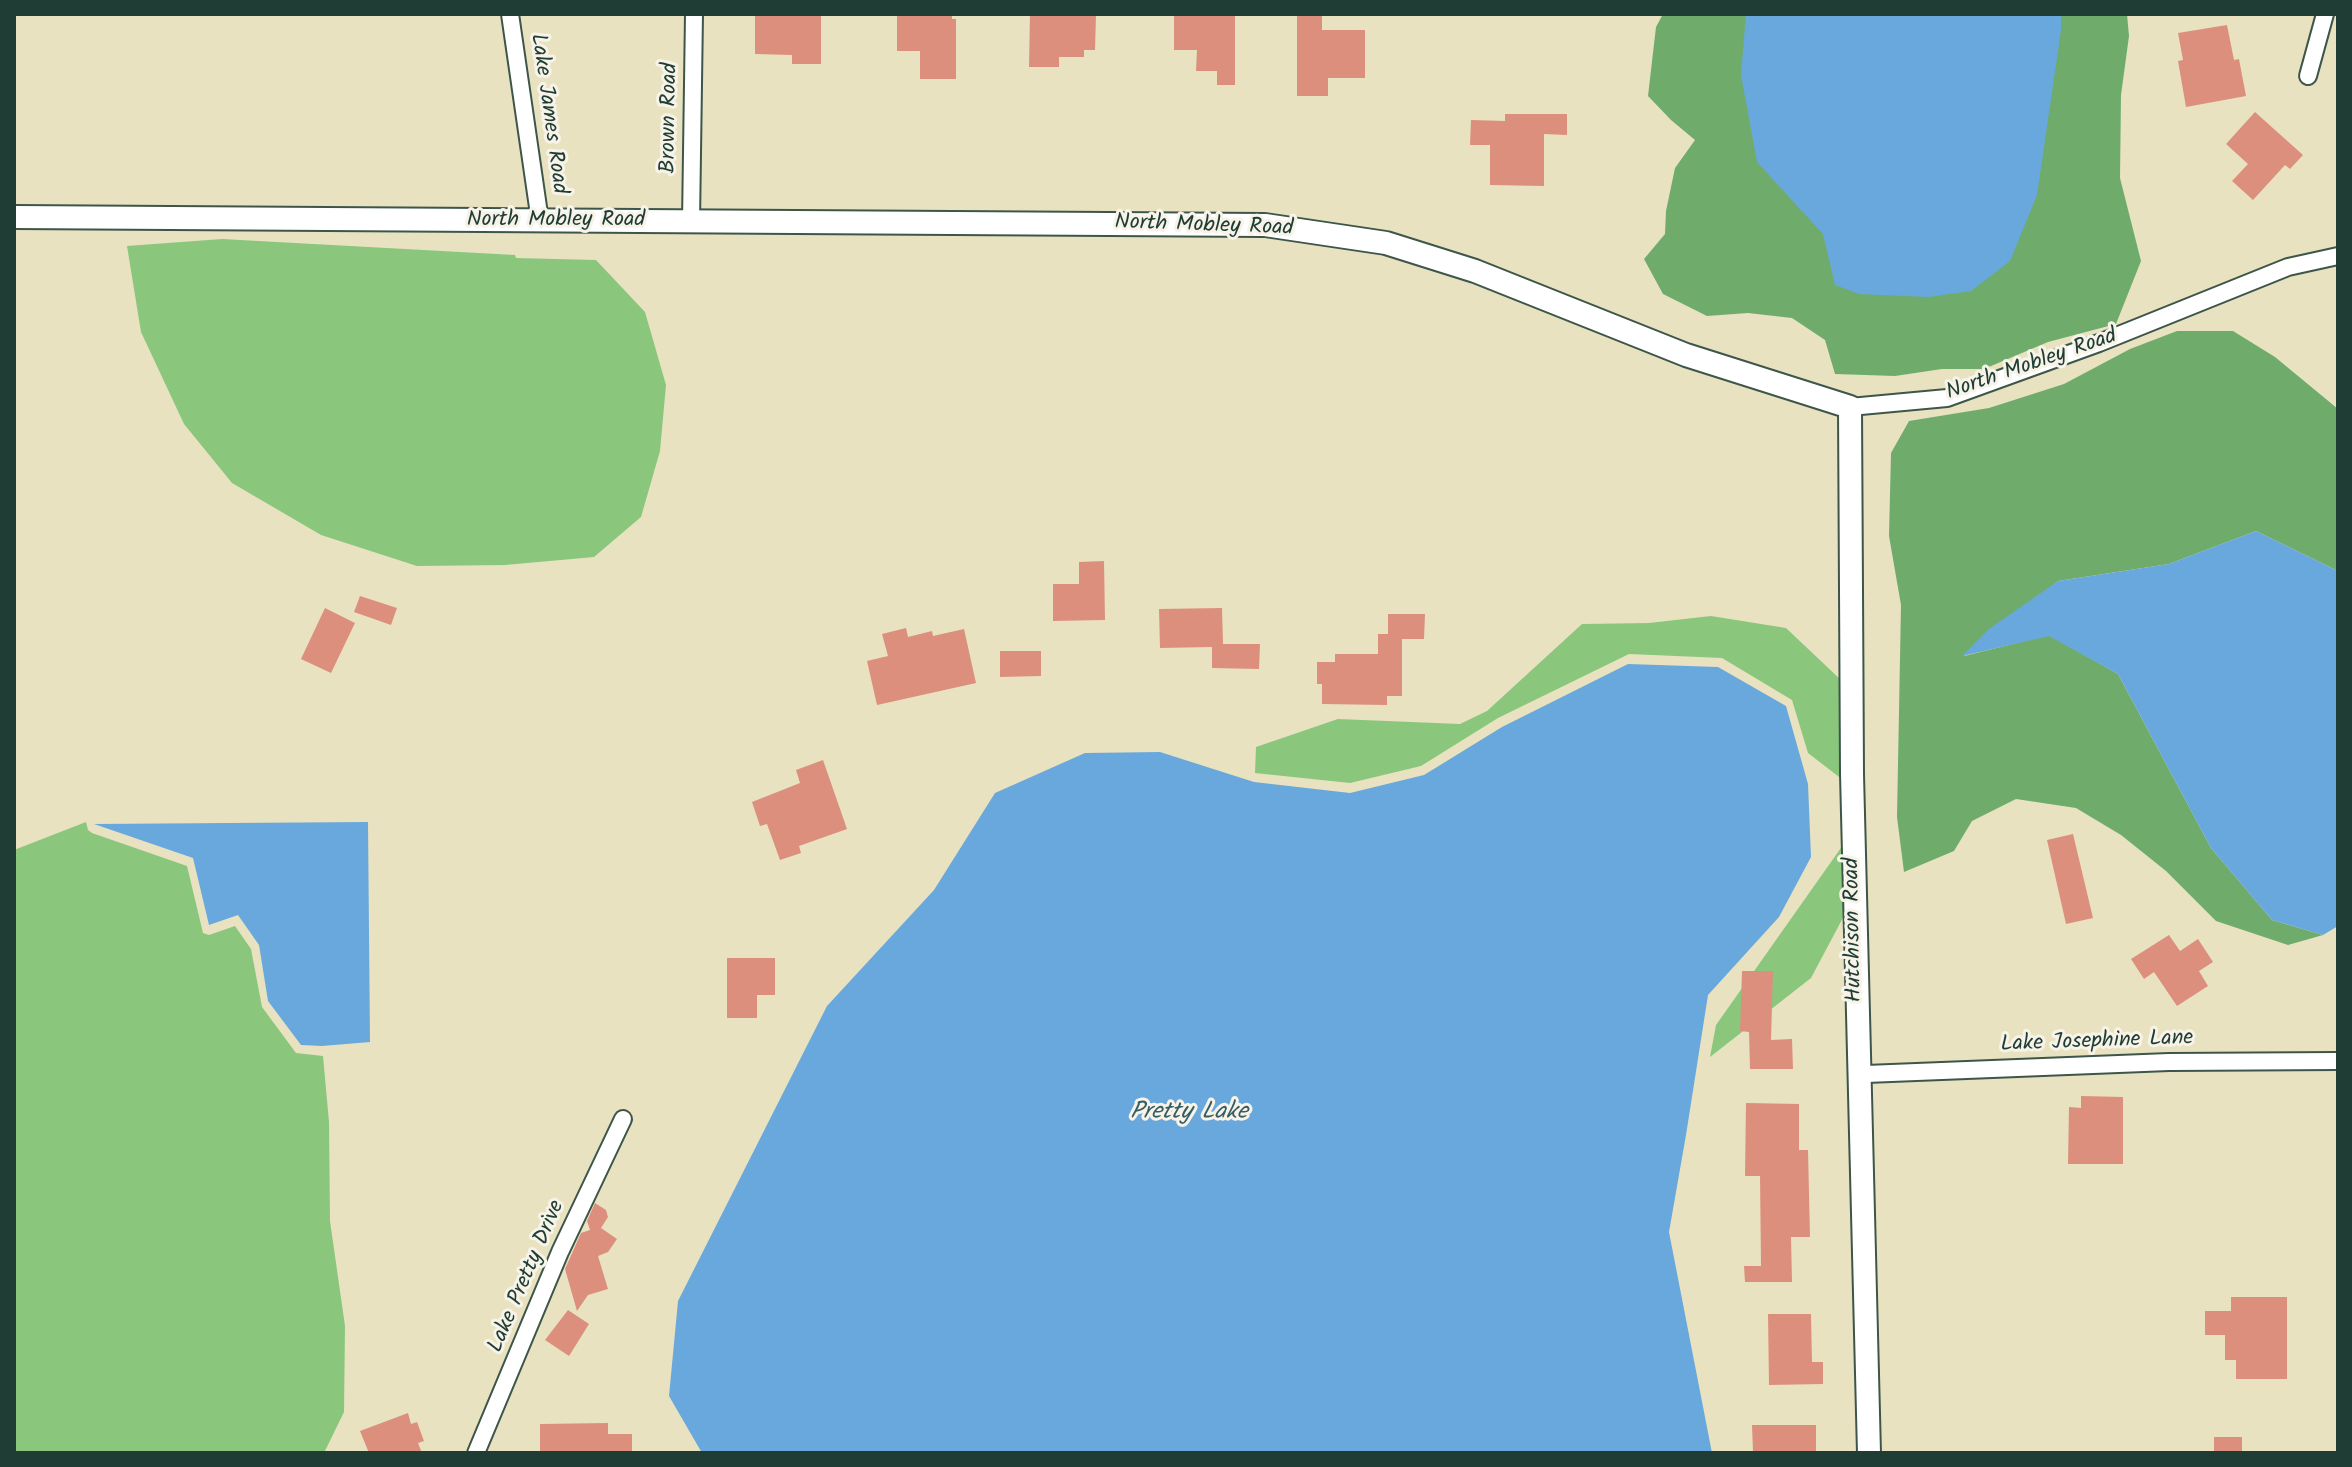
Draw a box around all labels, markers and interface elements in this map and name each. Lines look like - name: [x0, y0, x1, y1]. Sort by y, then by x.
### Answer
- street label: Lake James Road: [523, 32, 571, 196]
- street label: Brown Road: [657, 62, 685, 174]
- street label: North Mobley Road: [467, 208, 645, 234]
- street label: North Mobley Road: [1114, 211, 1294, 243]
- street label: North Mobley Road: [1943, 324, 2121, 408]
- street label: Hutchison Road: [1841, 857, 1869, 1003]
- street label: Lake Josephine Lane: [2000, 1026, 2194, 1060]
- water label: Pretty Lake: [1130, 1100, 1248, 1128]
- street label: Lake Pretty Drive: [484, 1197, 572, 1357]

